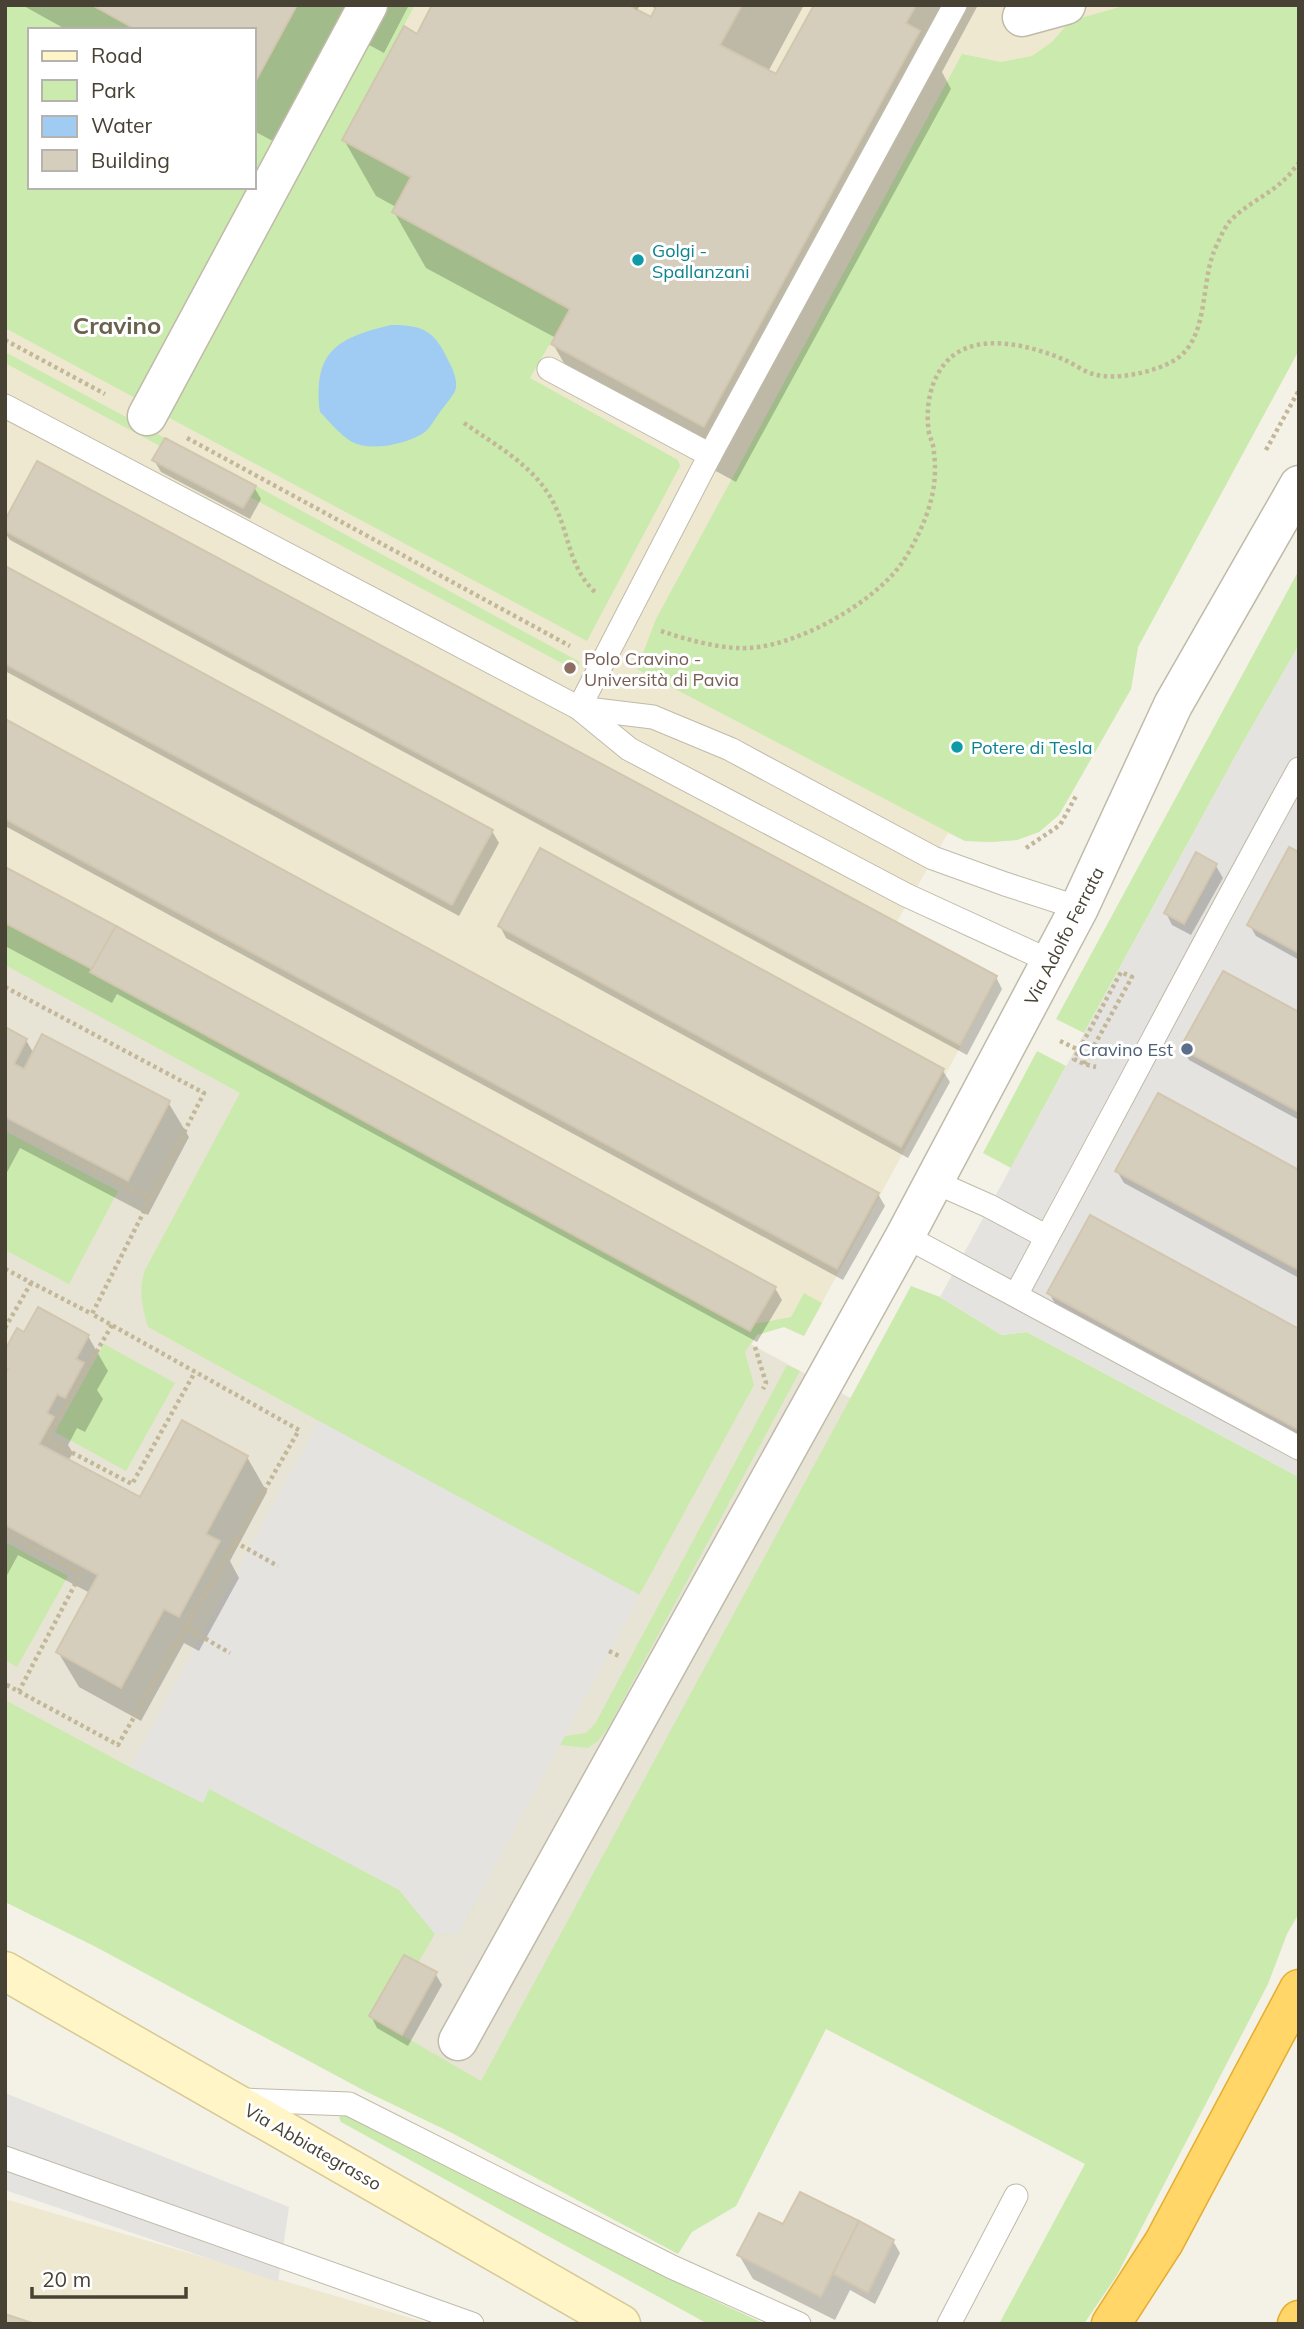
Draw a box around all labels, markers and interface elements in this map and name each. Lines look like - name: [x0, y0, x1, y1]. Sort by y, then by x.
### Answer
- legend: [28, 28, 256, 189]
- text: Road: [91, 42, 142, 68]
- text: Park: [91, 77, 135, 103]
- text: Water: [91, 112, 152, 138]
- text: Building: [91, 147, 170, 173]
- place label: Golgi - Spallanzani: [652, 239, 750, 283]
- marker: Golgi - Spallanzani: [630, 252, 646, 268]
- district label: Cravino: [73, 310, 161, 340]
- place label: Polo Cravino - Università di Pavia: [584, 647, 739, 691]
- marker: Polo Cravino - Università di Pavia: [562, 660, 578, 676]
- place label: Potere di Tesla: [971, 736, 1093, 759]
- marker: Potere di Tesla: [949, 739, 965, 755]
- street label: Via Adolfo Ferrata: [1019, 863, 1109, 1009]
- place label: Cravino Est: [1079, 1038, 1173, 1061]
- marker: Cravino Est: [1179, 1041, 1195, 1057]
- street label: Via Abbiategrasso: [240, 2098, 386, 2196]
- scale bar: [32, 2256, 186, 2300]
- text: 20 m: [42, 2266, 91, 2292]

